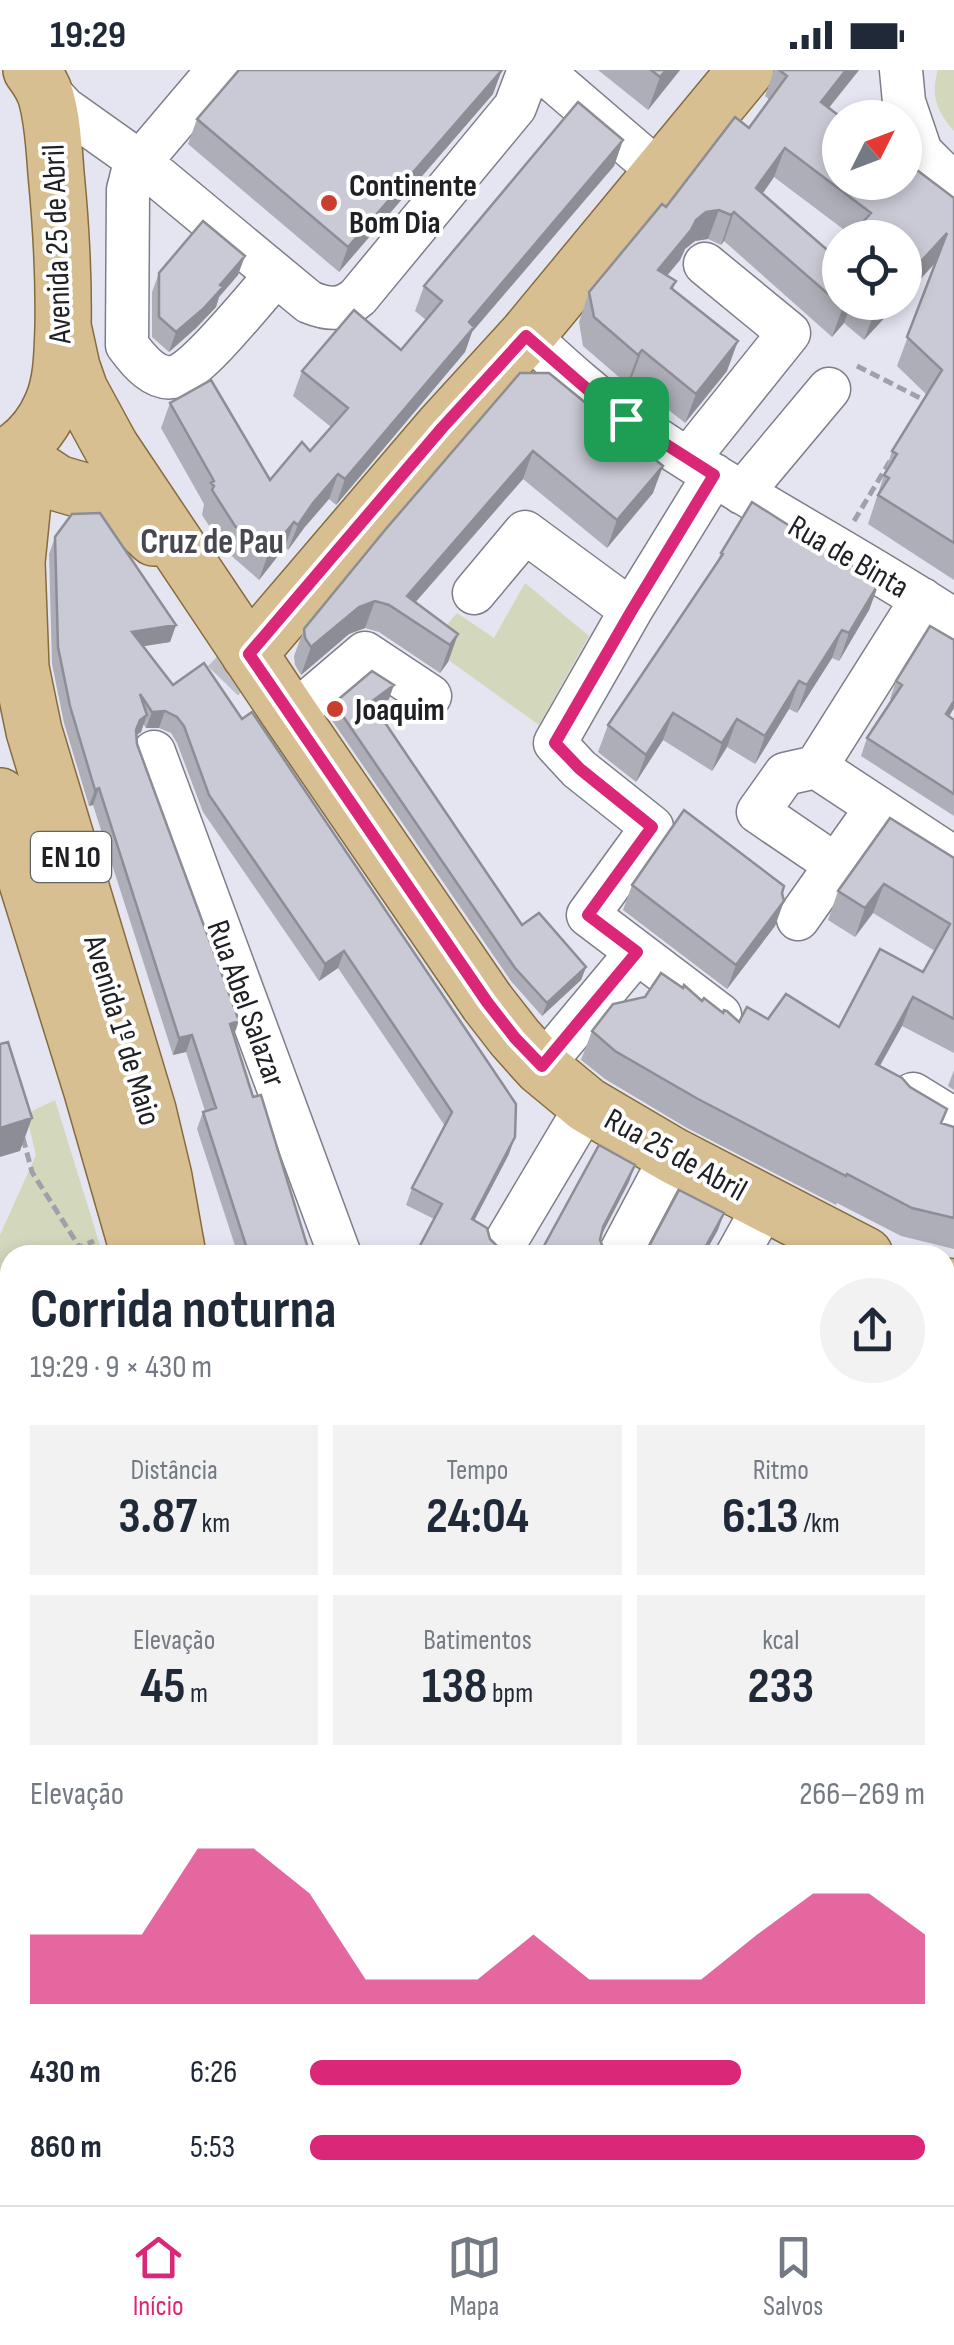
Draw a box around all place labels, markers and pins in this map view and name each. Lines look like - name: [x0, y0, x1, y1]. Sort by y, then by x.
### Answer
- place label: Continente Bom Dia: [349, 167, 477, 243]
- marker: Continente Bom Dia: [318, 192, 340, 214]
- pin: [584, 377, 669, 462]
- place label: Joaquim: [354, 691, 445, 730]
- marker: Joaquim: [324, 698, 346, 720]

